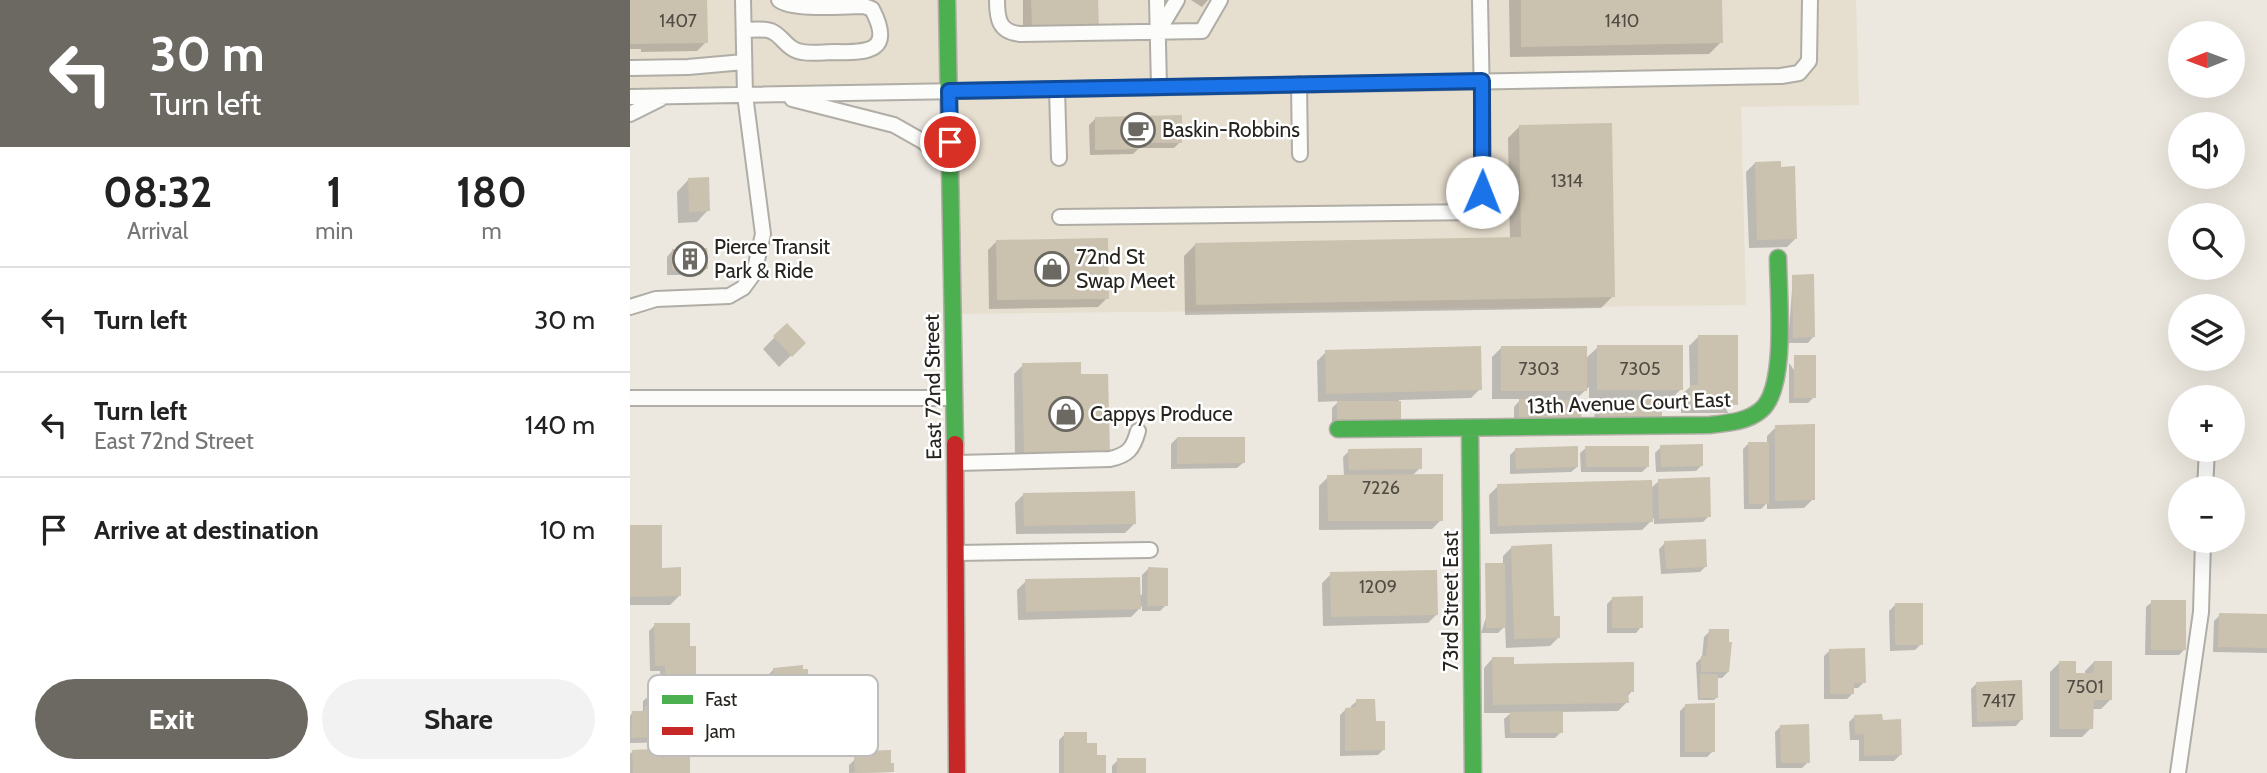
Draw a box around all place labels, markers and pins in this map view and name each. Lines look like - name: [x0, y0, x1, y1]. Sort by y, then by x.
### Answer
- cafe icon: Baskin-Robbins: [1119, 111, 1157, 149]
- pin: [920, 112, 980, 172]
- place label: Baskin-Robbins: [1162, 117, 1300, 142]
- place label: Pierce Transit Park & Ride: [714, 234, 830, 283]
- building icon: Pierce Transit Park & Ride: [671, 240, 709, 278]
- place label: 72nd St Swap Meet: [1076, 244, 1175, 293]
- shop icon: 72nd St Swap Meet: [1033, 250, 1071, 288]
- shop icon: Cappys Produce: [1047, 395, 1085, 433]
- place label: Cappys Produce: [1090, 401, 1233, 426]

